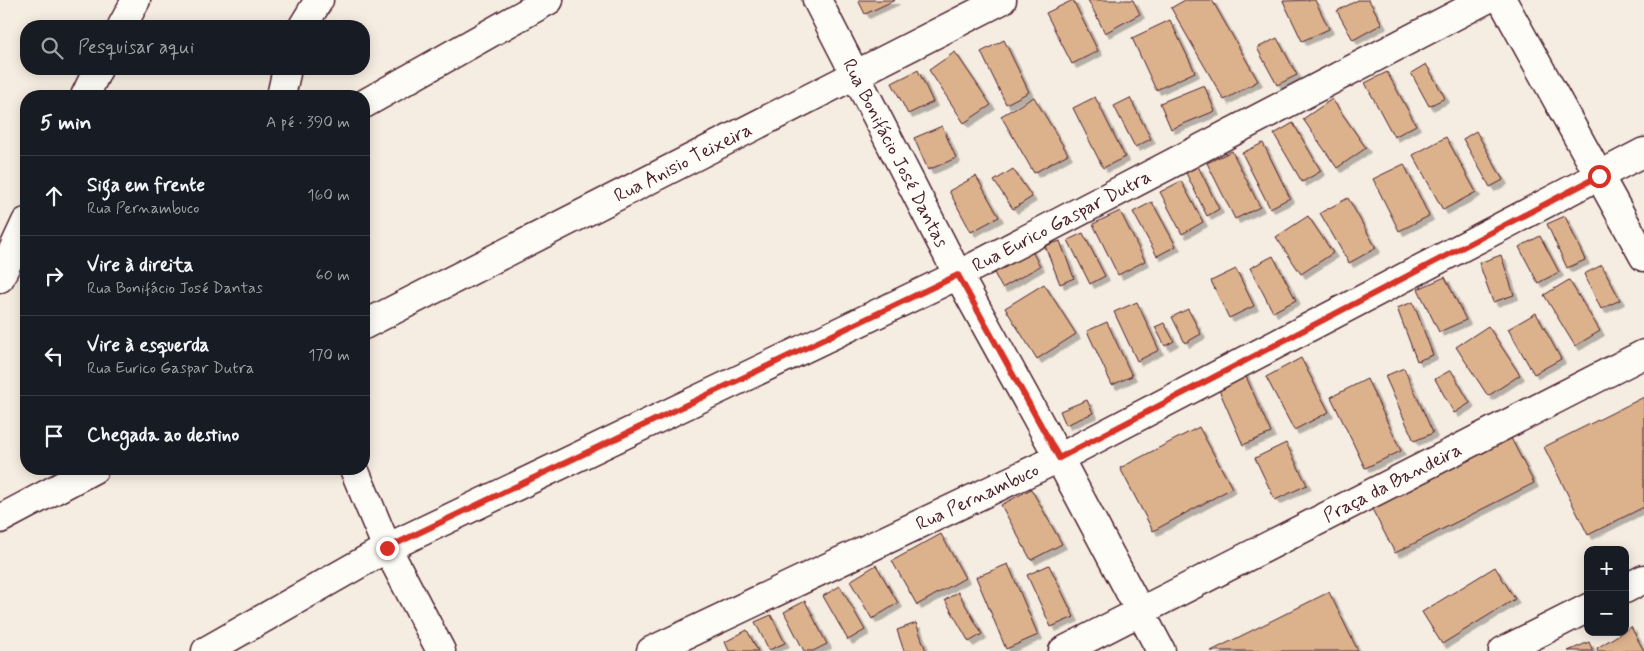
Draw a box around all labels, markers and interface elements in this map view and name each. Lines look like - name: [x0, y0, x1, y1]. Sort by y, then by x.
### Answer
- search box: [20, 20, 370, 75]
- icon: search: [38, 34, 66, 62]
- text: Pesquisar aqui: [78, 35, 194, 60]
- street label: Rua Bonifácio José Dantas: [837, 54, 955, 252]
- text: 5 min: [40, 109, 92, 137]
- text: A pé · 390 m: [266, 112, 350, 133]
- street label: Rua Anisio Teixeira: [610, 117, 756, 208]
- street label: Rua Eurico Gaspar Dutra: [968, 164, 1155, 278]
- route start: [1588, 165, 1611, 188]
- text: Siga em frente: [87, 173, 205, 198]
- icon: ahead: [40, 182, 68, 210]
- text: 160 m: [307, 185, 350, 206]
- text: Rua Pernambuco: [87, 198, 199, 219]
- text: Vire à direita: [87, 253, 193, 278]
- icon: right: [40, 262, 68, 290]
- text: 60 m: [316, 265, 350, 286]
- text: Rua Bonifácio José Dantas: [87, 278, 263, 299]
- text: Vire à esquerda: [87, 333, 209, 358]
- icon: left: [40, 342, 68, 370]
- text: 170 m: [308, 345, 350, 366]
- text: Rua Eurico Gaspar Dutra: [87, 358, 254, 379]
- icon: arrive: [40, 422, 68, 450]
- text: Chegada ao destino: [87, 423, 239, 448]
- street label: Praça da Bandeira: [1319, 437, 1466, 528]
- street label: Rua Pernambuco: [912, 457, 1043, 536]
- route end: [376, 537, 399, 560]
- map controls: [1584, 546, 1629, 636]
- button: +: [1584, 546, 1629, 591]
- button: −: [1584, 591, 1629, 636]

